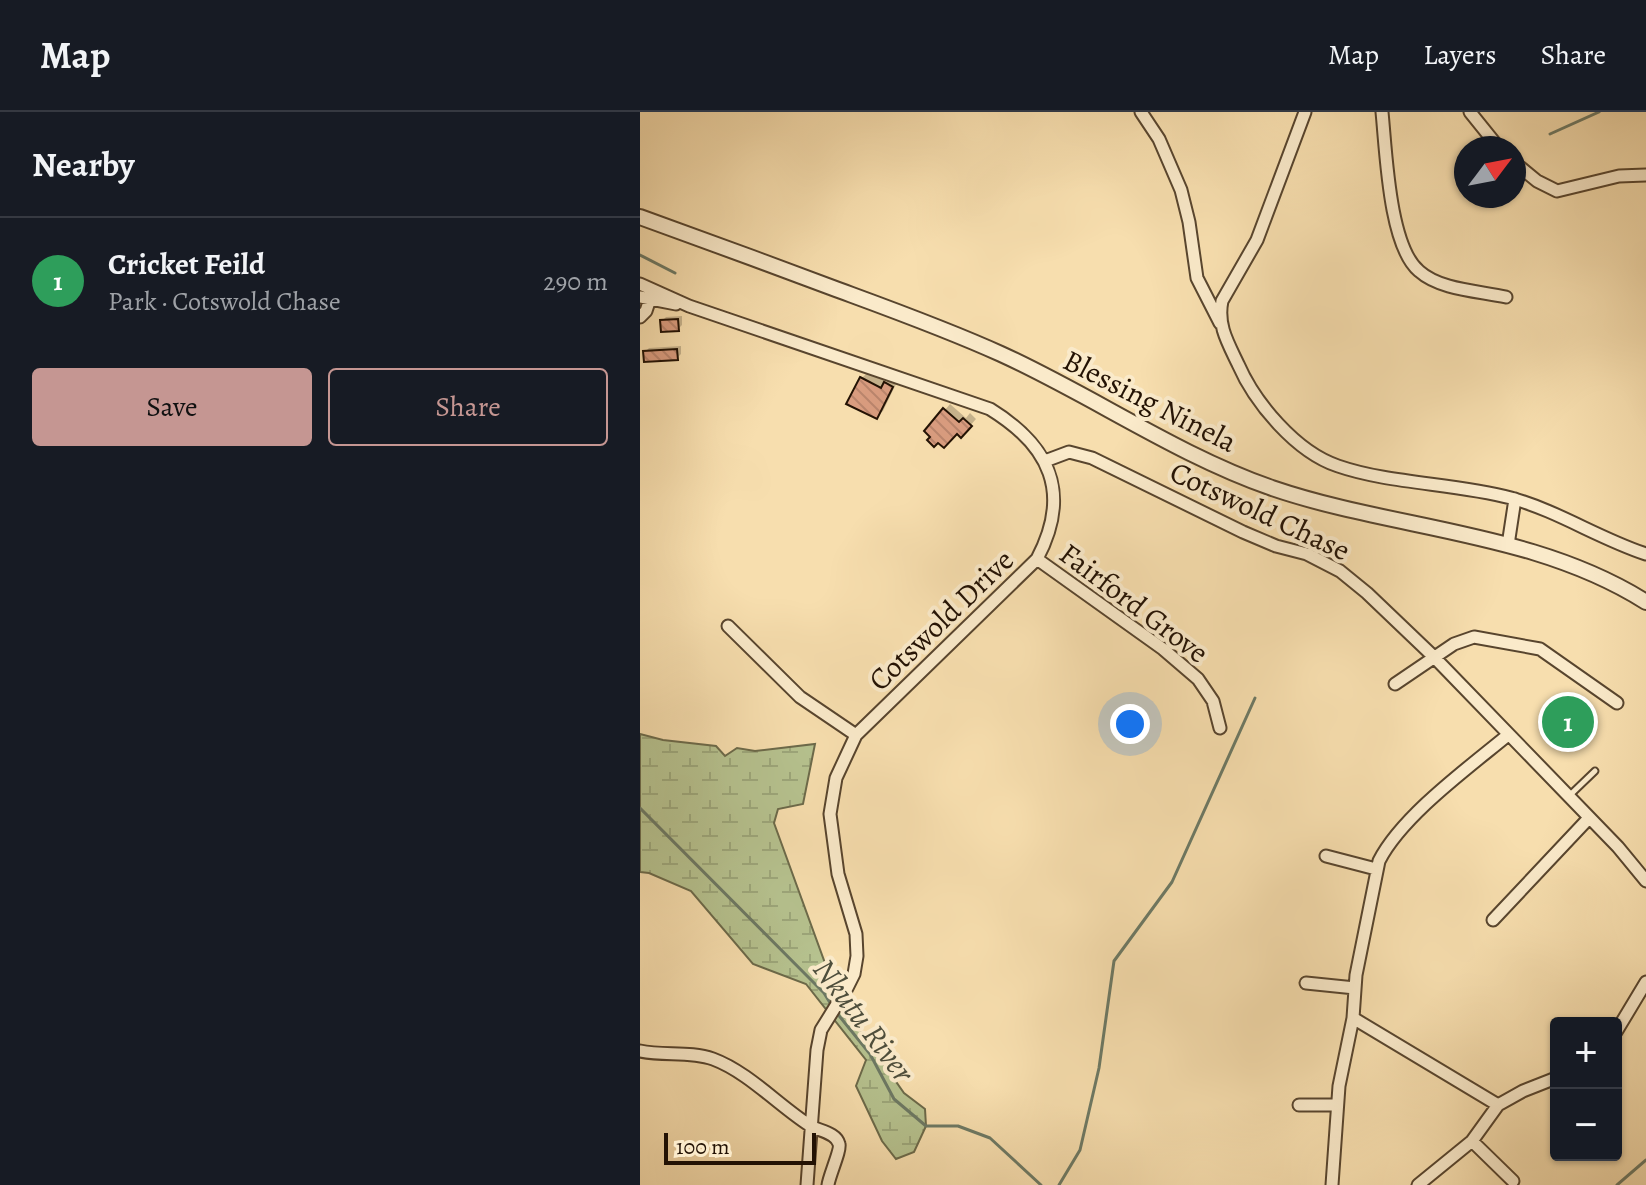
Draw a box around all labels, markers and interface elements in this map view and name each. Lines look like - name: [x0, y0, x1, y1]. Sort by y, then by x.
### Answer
- text: Map: [40, 29, 110, 81]
- text: Map: [1328, 36, 1379, 74]
- text: Layers: [1423, 36, 1496, 74]
- text: Share: [1540, 36, 1606, 74]
- north arrow: [1454, 136, 1526, 208]
- text: Nearby: [32, 141, 135, 188]
- text: Cricket Feild: [108, 244, 265, 284]
- text: 1: [53, 264, 63, 299]
- text: 290 m: [543, 264, 608, 299]
- text: Park · Cotswold Chase: [108, 284, 341, 319]
- street label: Blessing Ninela: [1056, 340, 1244, 462]
- button: Save: [32, 368, 312, 446]
- button: Share: [328, 368, 608, 446]
- street label: Cotswold Chase: [1163, 452, 1357, 570]
- street label: Fairford Grove: [1051, 534, 1217, 672]
- street label: Cotswold Drive: [860, 541, 1022, 699]
- pin: 1: [1542, 692, 1594, 752]
- your location: [1110, 704, 1150, 744]
- water label: Nkutu River: [803, 949, 926, 1092]
- map controls: [1550, 1017, 1622, 1161]
- button: +: [1550, 1017, 1622, 1089]
- button: −: [1550, 1089, 1622, 1161]
- scale bar: [664, 1129, 816, 1165]
- text: 100 m: [676, 1132, 730, 1162]

